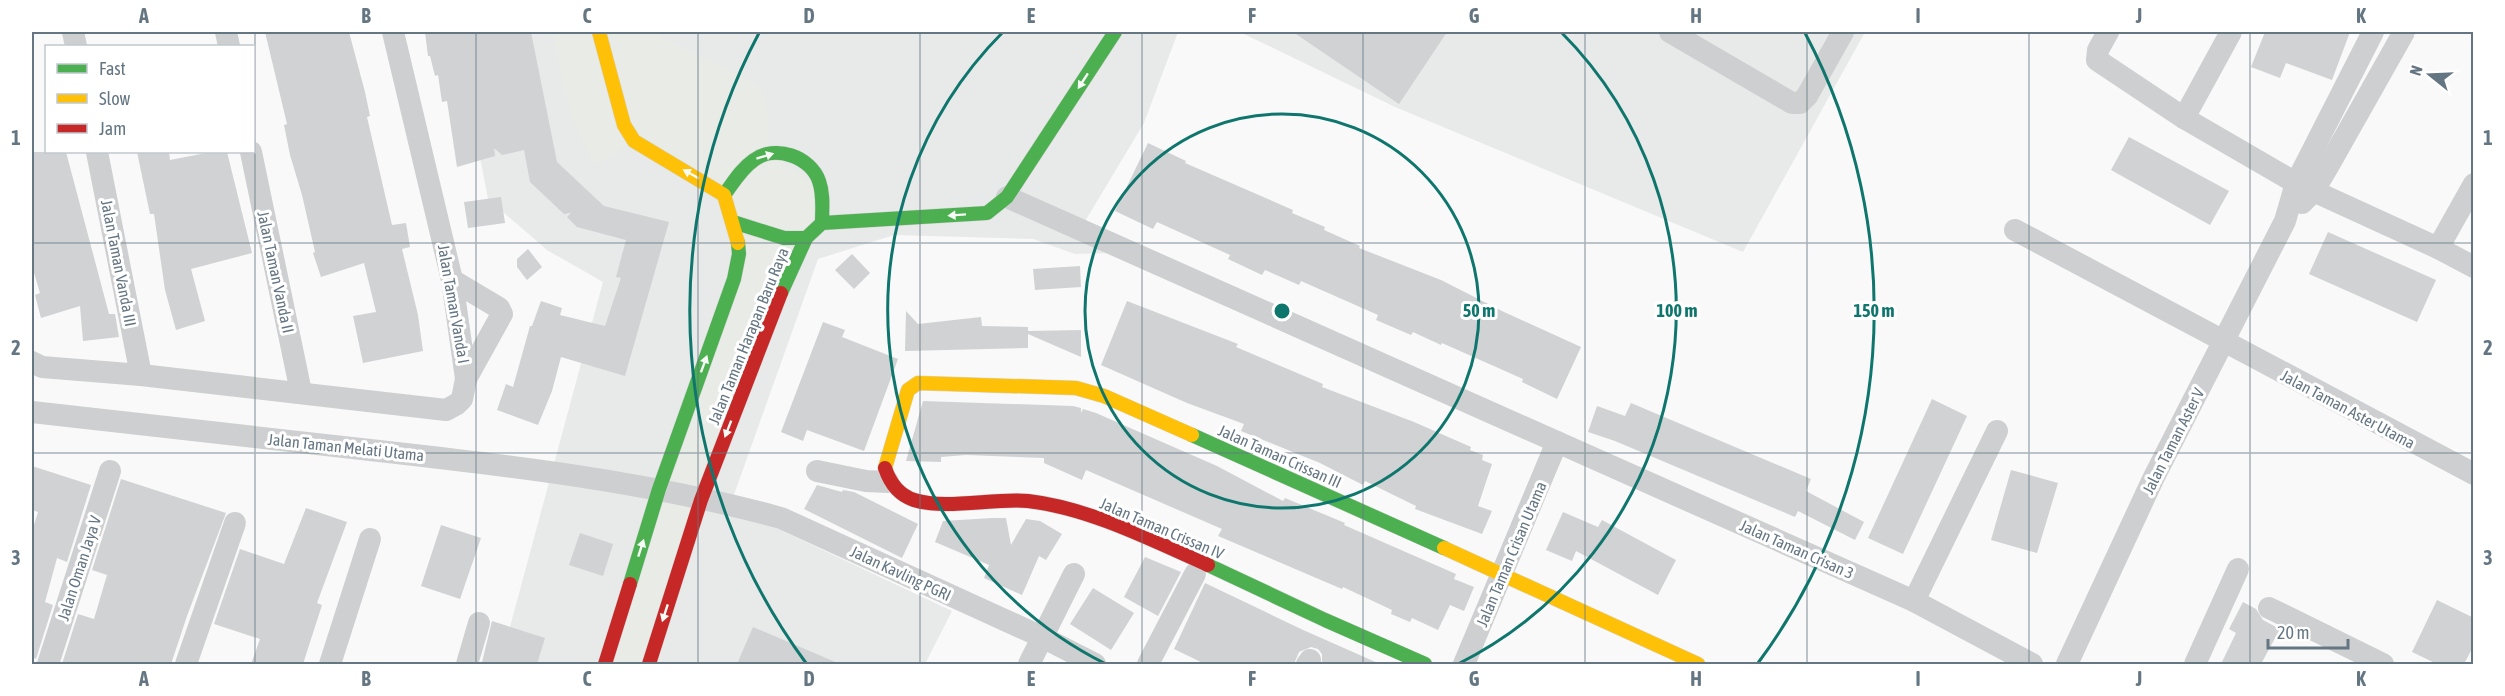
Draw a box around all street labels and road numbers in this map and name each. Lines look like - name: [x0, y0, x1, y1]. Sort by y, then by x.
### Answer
- street label: Jalan Taman Vanda III: [98, 198, 140, 328]
- street label: Jalan Taman Vanda II: [254, 209, 298, 335]
- street label: Jalan Taman Vanda I: [435, 243, 473, 365]
- street label: Jalan Taman Harapan Baru Raya: [704, 245, 793, 427]
- street label: Jalan Taman Aster Utama: [2278, 366, 2418, 452]
- street label: Jalan Taman Aster V: [2139, 385, 2208, 497]
- street label: Jalan Taman Crissan III: [1216, 421, 1344, 491]
- street label: Jalan Taman Melati Utama: [267, 430, 425, 464]
- street label: Jalan Taman Crisan Utama: [1472, 479, 1550, 629]
- street label: Jalan Taman Crissan IV: [1097, 494, 1227, 562]
- street label: Jalan Oman Jaya V: [54, 513, 105, 623]
- street label: Jalan Taman Crisan 3: [1737, 516, 1857, 582]
- street label: Jalan Kavling PGRI: [847, 542, 954, 605]

